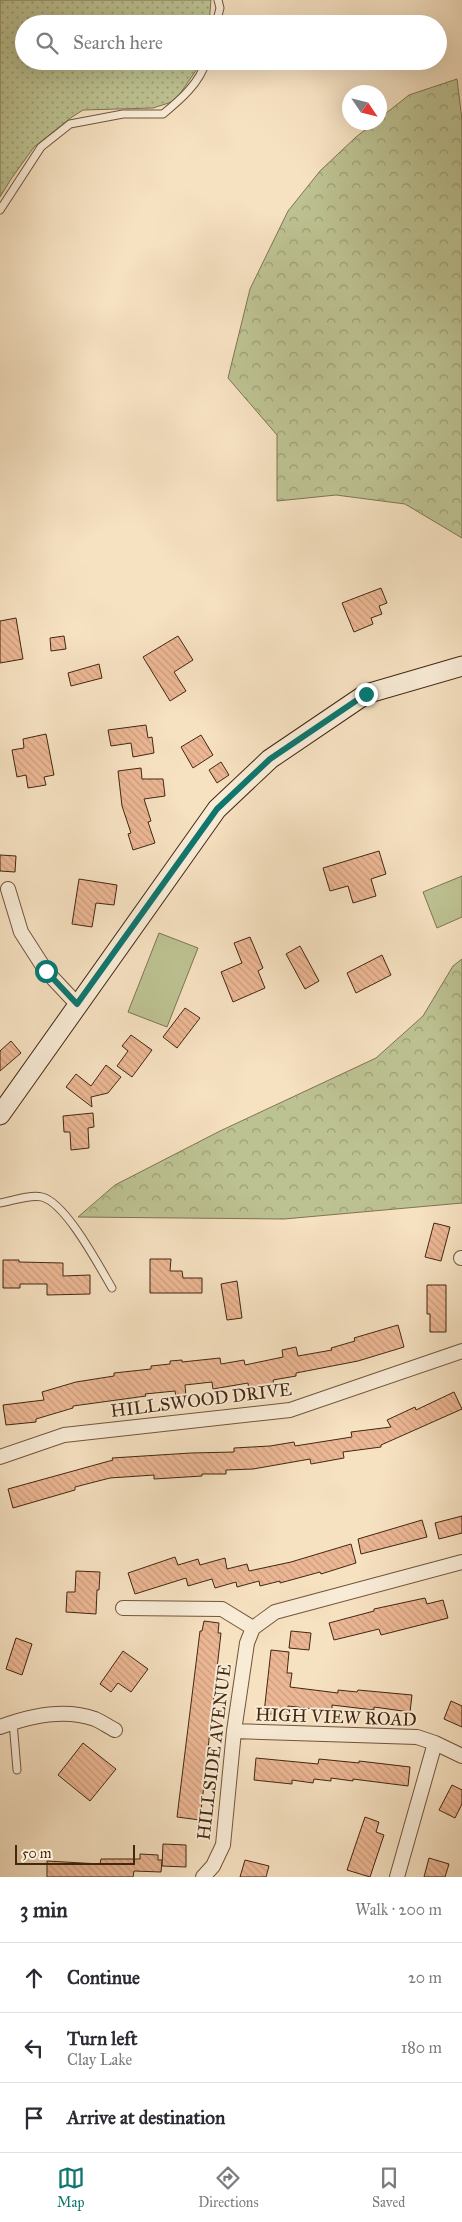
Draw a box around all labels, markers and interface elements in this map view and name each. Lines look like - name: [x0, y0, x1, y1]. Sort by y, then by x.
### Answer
- search box: [15, 15, 447, 70]
- icon: search: [33, 29, 61, 57]
- text: Search here: [73, 31, 163, 54]
- north arrow: [342, 85, 387, 130]
- route end: [355, 683, 378, 706]
- route start: [35, 960, 58, 983]
- street label: HILLSWOOD DRIVE: [109, 1378, 293, 1422]
- street label: HILLSIDE AVENUE: [192, 1663, 236, 1841]
- street label: HIGH VIEW ROAD: [255, 1703, 417, 1731]
- scale bar: [15, 1842, 135, 1865]
- text: 50 m: [22, 1845, 51, 1862]
- text: 3 min: [20, 1897, 68, 1923]
- text: Walk · 200 m: [355, 1900, 442, 1919]
- icon: ahead: [20, 1964, 48, 1992]
- text: Continue: [67, 1966, 140, 1989]
- text: 20 m: [408, 1968, 442, 1987]
- text: Turn left: [67, 2027, 137, 2050]
- icon: left: [20, 2034, 48, 2062]
- text: 180 m: [401, 2038, 442, 2057]
- text: Clay Lake: [67, 2050, 132, 2069]
- icon: arrive: [20, 2104, 48, 2132]
- text: Arrive at destination: [67, 2106, 225, 2129]
- tab: Map: [57, 2164, 85, 2211]
- tab: Directions: [198, 2164, 259, 2211]
- tab: Saved: [372, 2164, 405, 2211]

